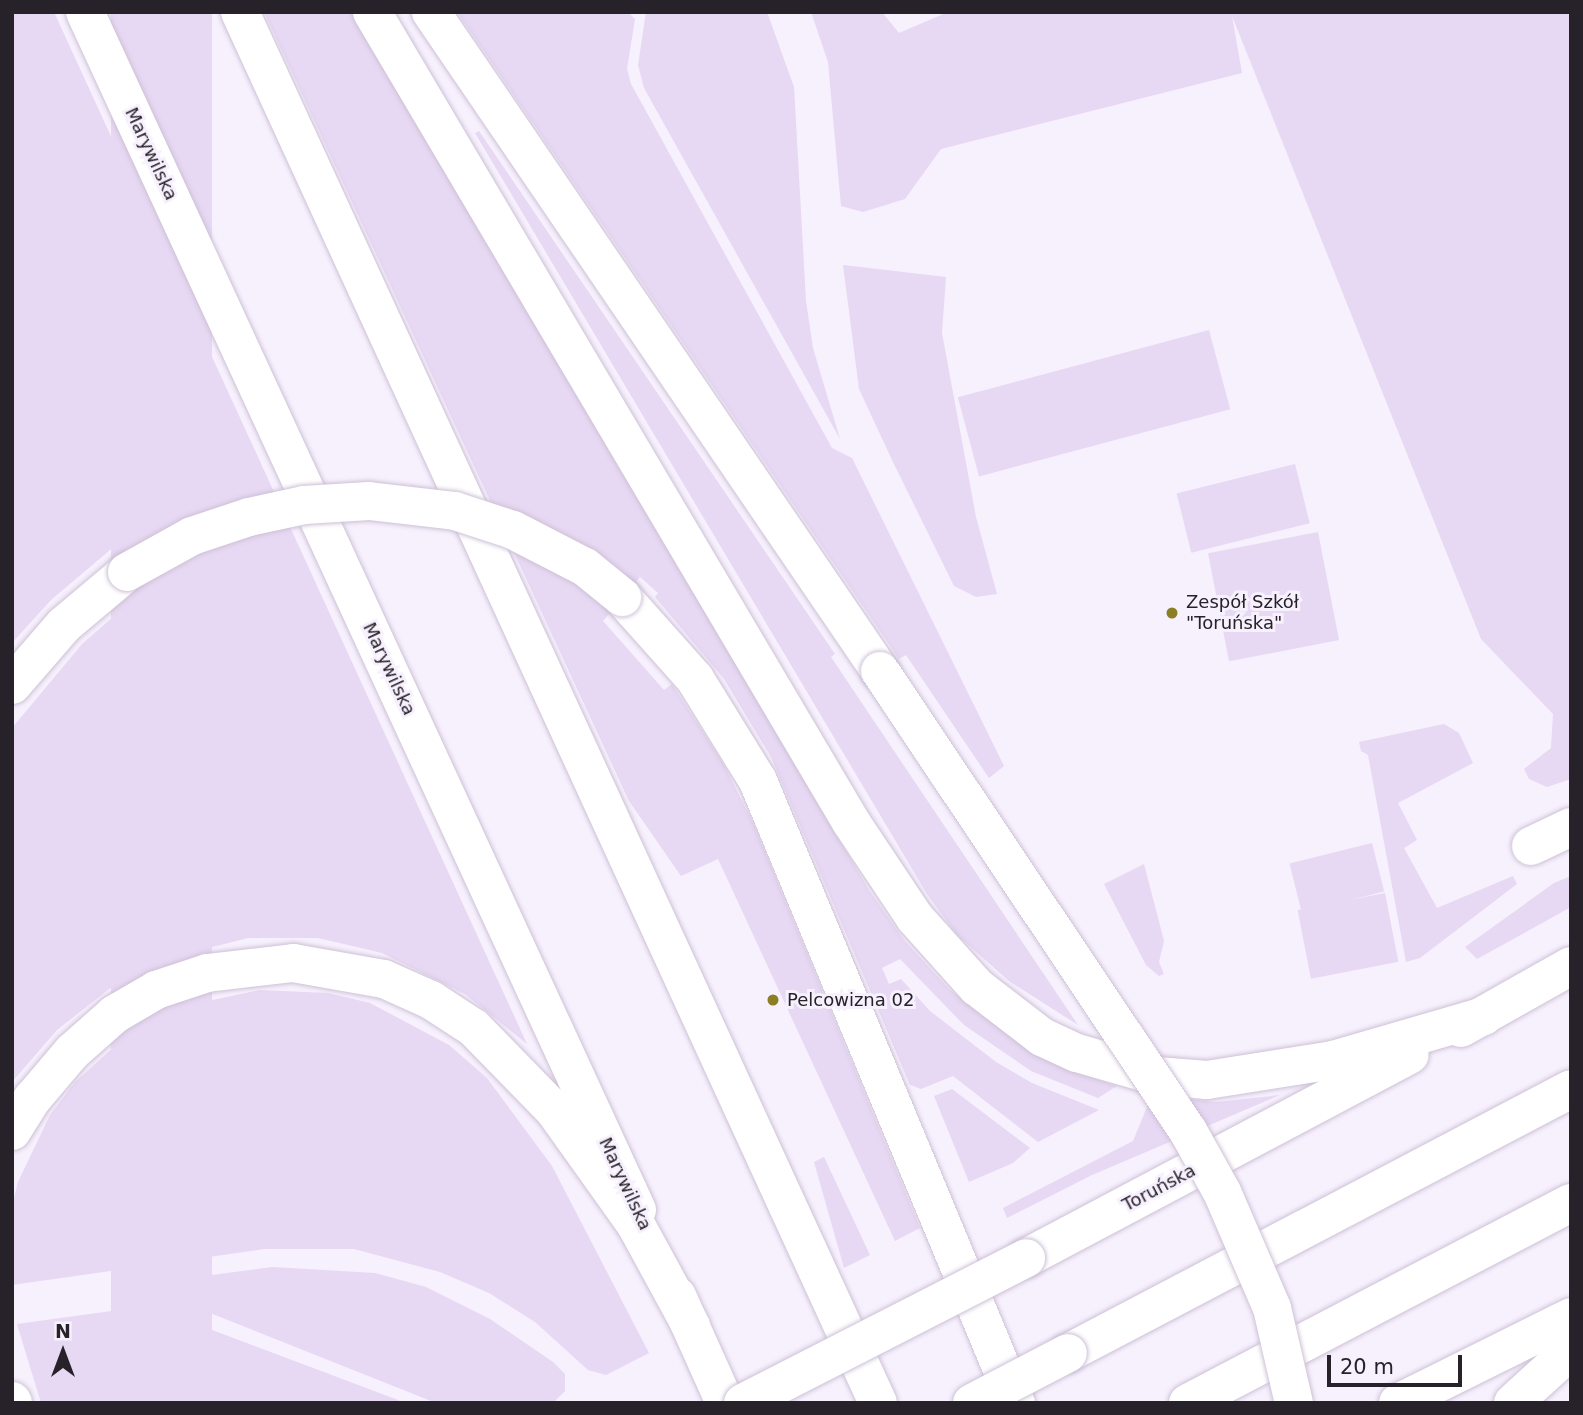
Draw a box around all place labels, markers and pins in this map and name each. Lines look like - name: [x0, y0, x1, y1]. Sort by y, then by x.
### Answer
- place label: Zespół Szkół "Toruńska": [1186, 592, 1299, 634]
- marker: Zespół Szkół "Toruńska": [1164, 605, 1180, 621]
- place label: Pelcowizna 02: [787, 989, 914, 1011]
- marker: Pelcowizna 02: [765, 992, 781, 1008]

